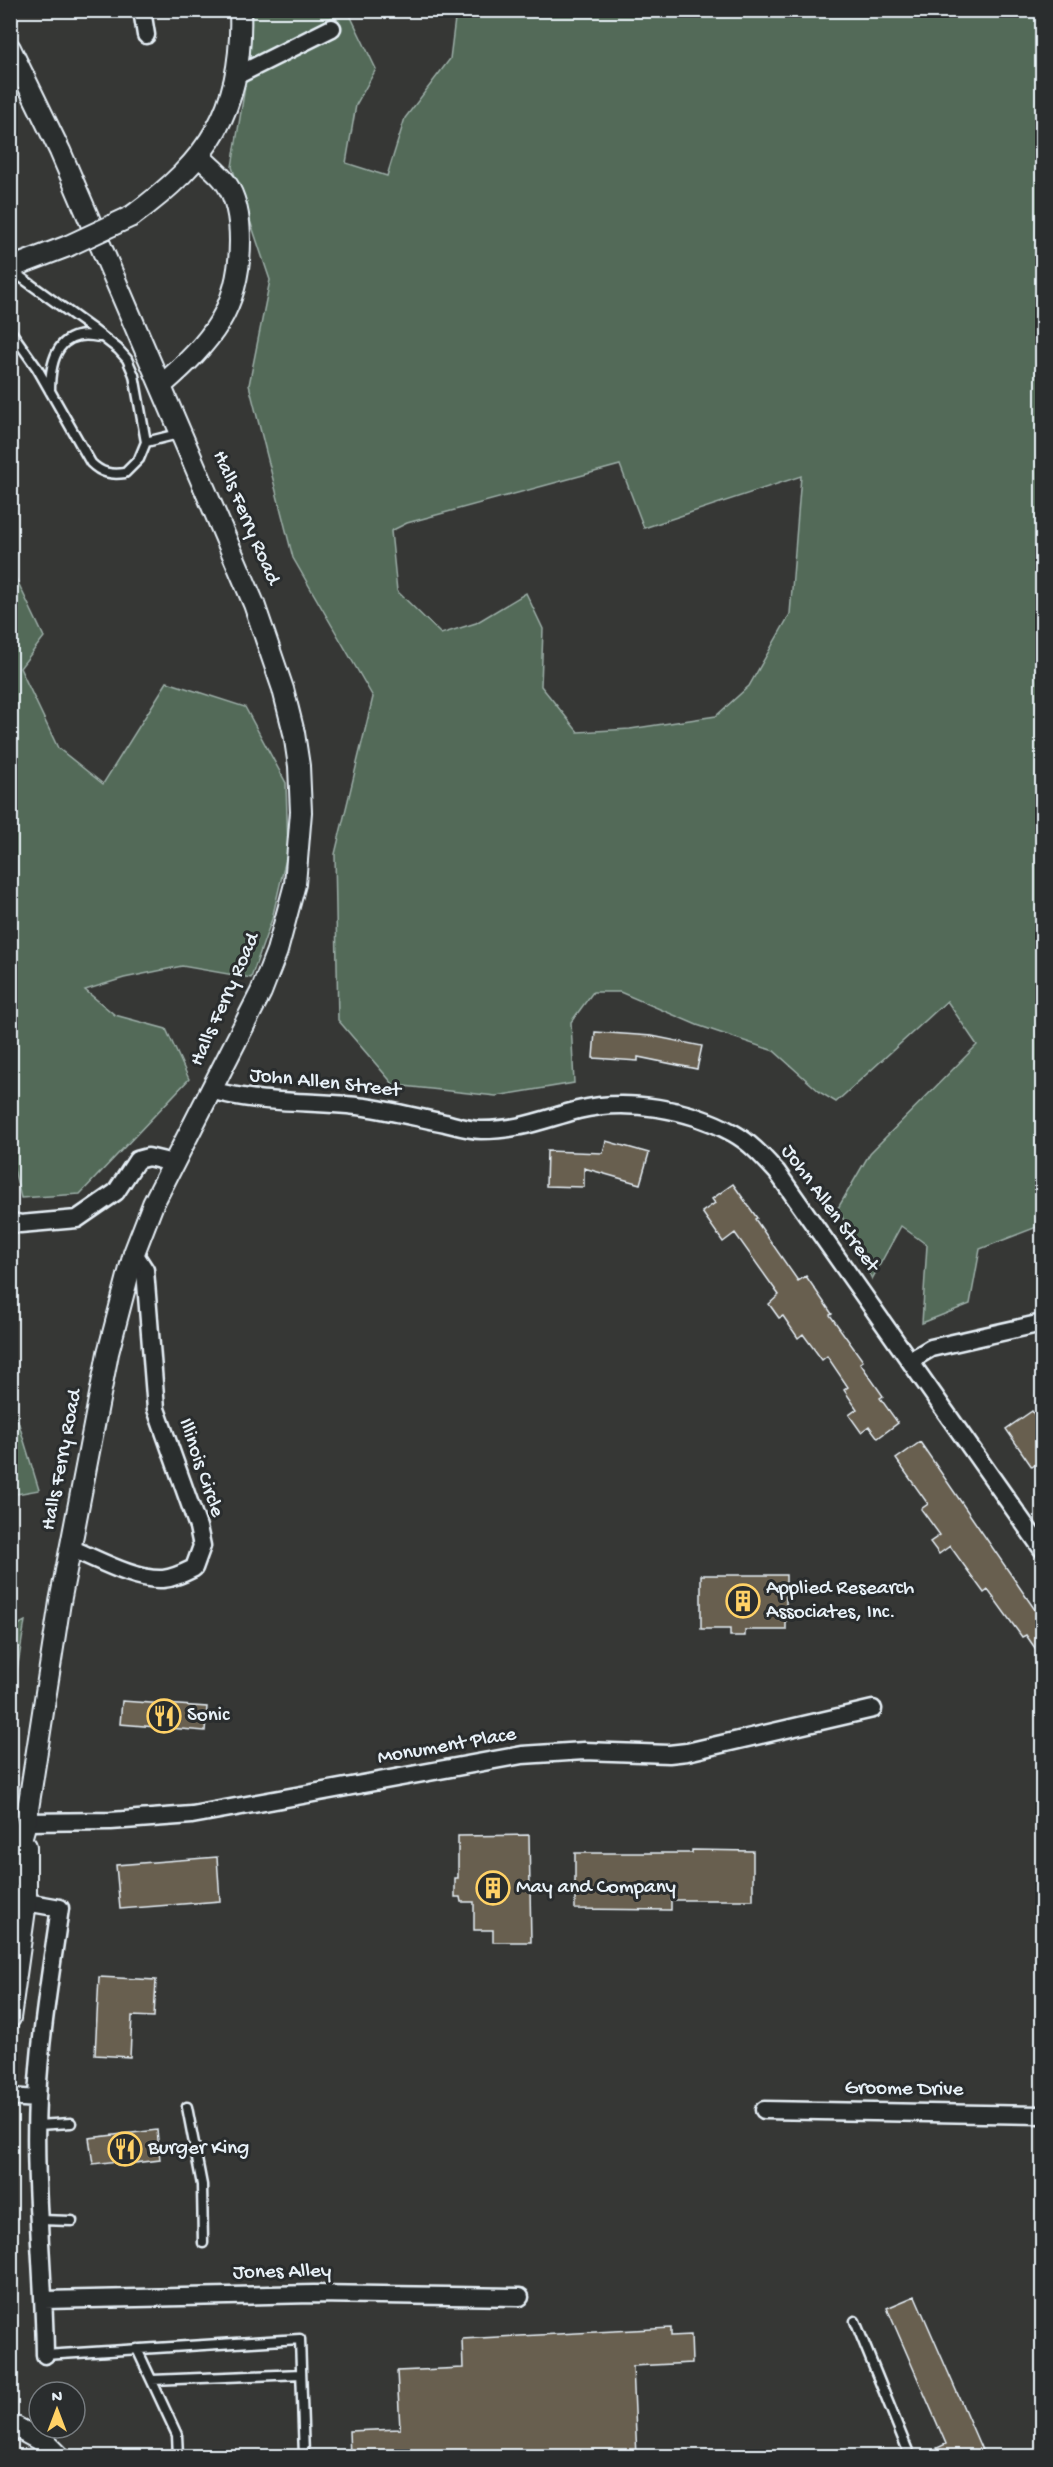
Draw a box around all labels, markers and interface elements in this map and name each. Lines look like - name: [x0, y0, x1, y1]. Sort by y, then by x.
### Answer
- street label: Halls Ferry Road: [206, 447, 285, 590]
- street label: Halls Ferry Road: [185, 928, 267, 1071]
- street label: John Allen Street: [248, 1064, 404, 1105]
- street label: John Allen Street: [774, 1140, 885, 1280]
- street label: Halls Ferry Road: [37, 1386, 89, 1533]
- street label: Illinois Circle: [171, 1415, 229, 1522]
- place label: Applied Research Associates, Inc.: [766, 1577, 914, 1626]
- building icon: Applied Research Associates, Inc.: [725, 1583, 761, 1619]
- restaurant icon: Sonic: [146, 1698, 182, 1734]
- place label: Sonic: [187, 1704, 230, 1729]
- street label: Monument Place: [376, 1722, 519, 1772]
- building icon: May and Company: [475, 1870, 511, 1906]
- place label: May and Company: [516, 1876, 676, 1901]
- street label: Groome Drive: [844, 2076, 965, 2104]
- restaurant icon: Burger King: [107, 2131, 143, 2167]
- place label: Burger King: [147, 2137, 249, 2162]
- street label: Jones Alley: [233, 2260, 331, 2286]
- north arrow: [27, 2380, 87, 2440]
- text: N: [52, 2389, 63, 2408]

